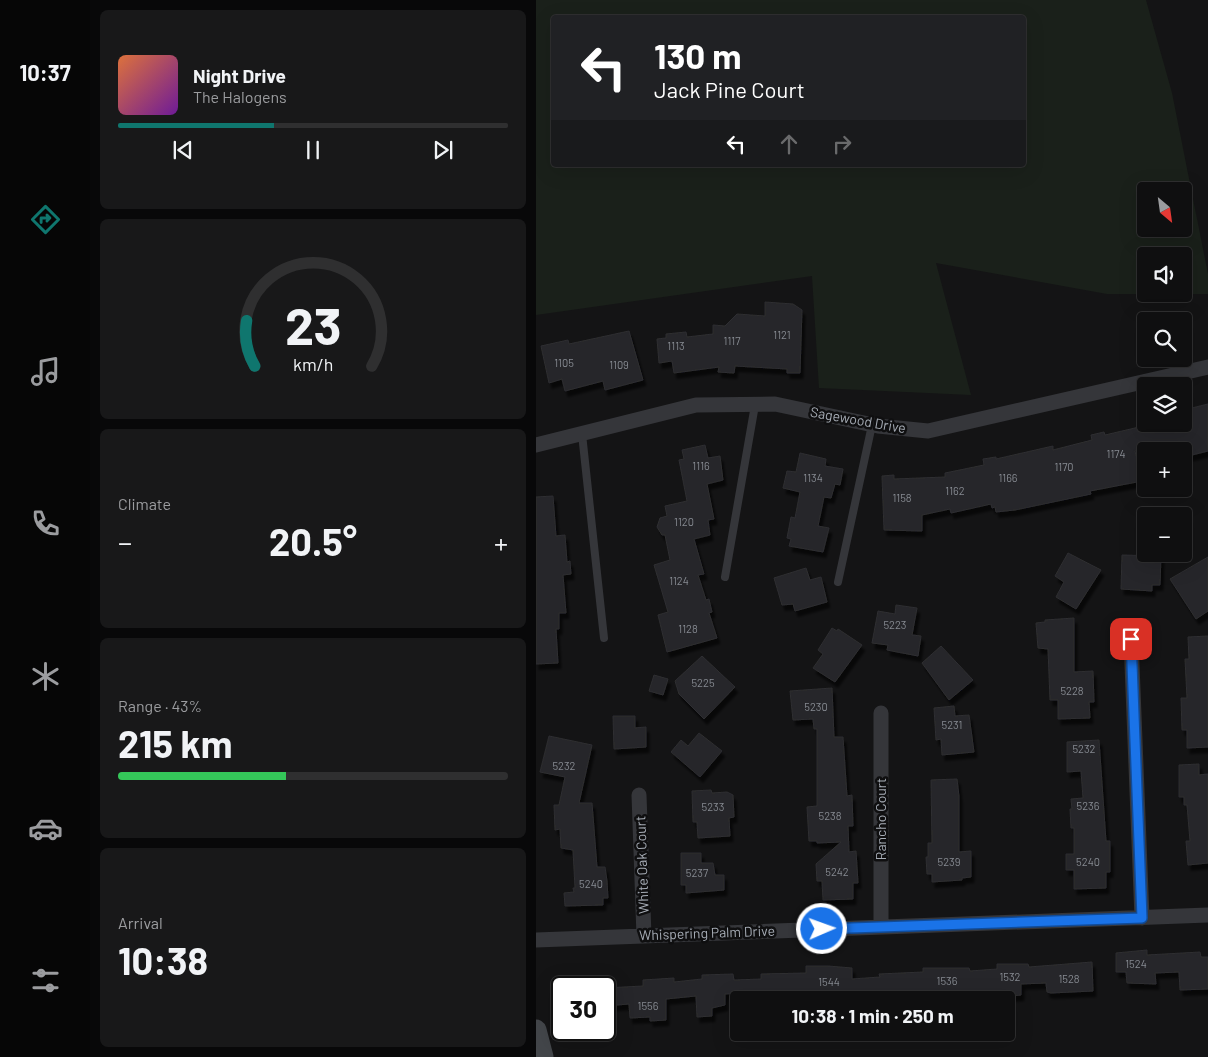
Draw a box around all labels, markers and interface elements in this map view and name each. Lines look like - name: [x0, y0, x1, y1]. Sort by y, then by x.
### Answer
- text: 130 m: [654, 34, 741, 76]
- icon: left: [571, 35, 636, 100]
- text: 10:37: [19, 59, 71, 85]
- text: Night Drive: [193, 64, 286, 87]
- text: Jack Pine Court: [654, 76, 805, 102]
- text: The Halogens: [193, 87, 287, 106]
- icon: left: [722, 130, 750, 158]
- icon: ahead: [775, 130, 803, 158]
- icon: right: [828, 130, 856, 158]
- icon: previous: [169, 136, 197, 164]
- icon: pause: [299, 136, 327, 164]
- icon: next: [429, 136, 457, 164]
- north arrow: [1137, 182, 1192, 238]
- map controls: [1137, 182, 1192, 562]
- icon: directions: [28, 202, 63, 237]
- button: sound: [1137, 247, 1192, 302]
- text: 23: [285, 293, 341, 355]
- button: search: [1137, 312, 1192, 367]
- house number: 1121: [773, 328, 791, 341]
- house number: 1117: [724, 334, 740, 347]
- house number: 1113: [667, 339, 685, 352]
- text: km/h: [293, 353, 333, 375]
- icon: music: [28, 354, 63, 389]
- house number: 1105: [554, 356, 574, 369]
- house number: 1109: [609, 358, 629, 371]
- button: layers: [1137, 377, 1192, 432]
- street label: Sagewood Drive: [809, 403, 907, 436]
- button: +: [1137, 442, 1192, 497]
- house number: 1174: [1107, 447, 1126, 460]
- house number: 1116: [692, 459, 710, 472]
- house number: 1170: [1054, 460, 1074, 473]
- house number: 1134: [803, 471, 823, 484]
- house number: 1166: [998, 471, 1018, 484]
- house number: 1162: [945, 484, 965, 497]
- house number: 1158: [892, 491, 912, 504]
- text: Climate: [118, 494, 171, 513]
- icon: phone: [28, 506, 63, 541]
- button: −: [1137, 507, 1192, 562]
- house number: 1120: [674, 515, 694, 528]
- text: 20.5°: [269, 518, 357, 564]
- text: −: [118, 525, 132, 559]
- text: +: [494, 525, 508, 559]
- house number: 1124: [669, 574, 689, 587]
- house number: 5223: [883, 618, 907, 631]
- pin: [1110, 618, 1152, 660]
- house number: 1128: [678, 622, 698, 635]
- icon: arrive: [1117, 625, 1145, 653]
- icon: climate: [28, 659, 63, 694]
- house number: 5225: [691, 676, 715, 689]
- house number: 5228: [1060, 684, 1084, 697]
- text: Range · 43%: [118, 696, 202, 715]
- house number: 5230: [804, 700, 828, 713]
- house number: 5231: [942, 718, 962, 731]
- text: 215 km: [118, 720, 233, 766]
- house number: 5232: [1072, 742, 1096, 755]
- house number: 5232: [552, 759, 576, 772]
- street label: Rancho Court: [872, 778, 889, 860]
- house number: 5236: [1077, 799, 1100, 812]
- house number: 5233: [702, 800, 724, 813]
- house number: 5238: [819, 809, 842, 822]
- icon: car: [28, 811, 63, 846]
- street label: White Oak Court: [631, 816, 652, 914]
- house number: 5239: [938, 855, 961, 868]
- house number: 5240: [1076, 855, 1100, 868]
- house number: 5242: [825, 865, 849, 878]
- house number: 5237: [686, 866, 708, 879]
- house number: 5240: [579, 877, 603, 890]
- position arrow: [795, 902, 847, 954]
- text: Arrival: [118, 913, 163, 932]
- street label: Whispering Palm Drive: [639, 922, 775, 943]
- text: 10:38: [118, 937, 208, 983]
- house number: 1524: [1125, 957, 1147, 970]
- icon: filters: [28, 963, 63, 998]
- house number: 1532: [999, 970, 1021, 983]
- house number: 1528: [1058, 972, 1080, 985]
- house number: 1536: [937, 974, 958, 987]
- house number: 1544: [818, 975, 840, 988]
- speed limit sign: 30: [551, 976, 616, 1041]
- house number: 1556: [638, 999, 659, 1012]
- text: 10:38 · 1 min · 250 m: [791, 1004, 954, 1027]

